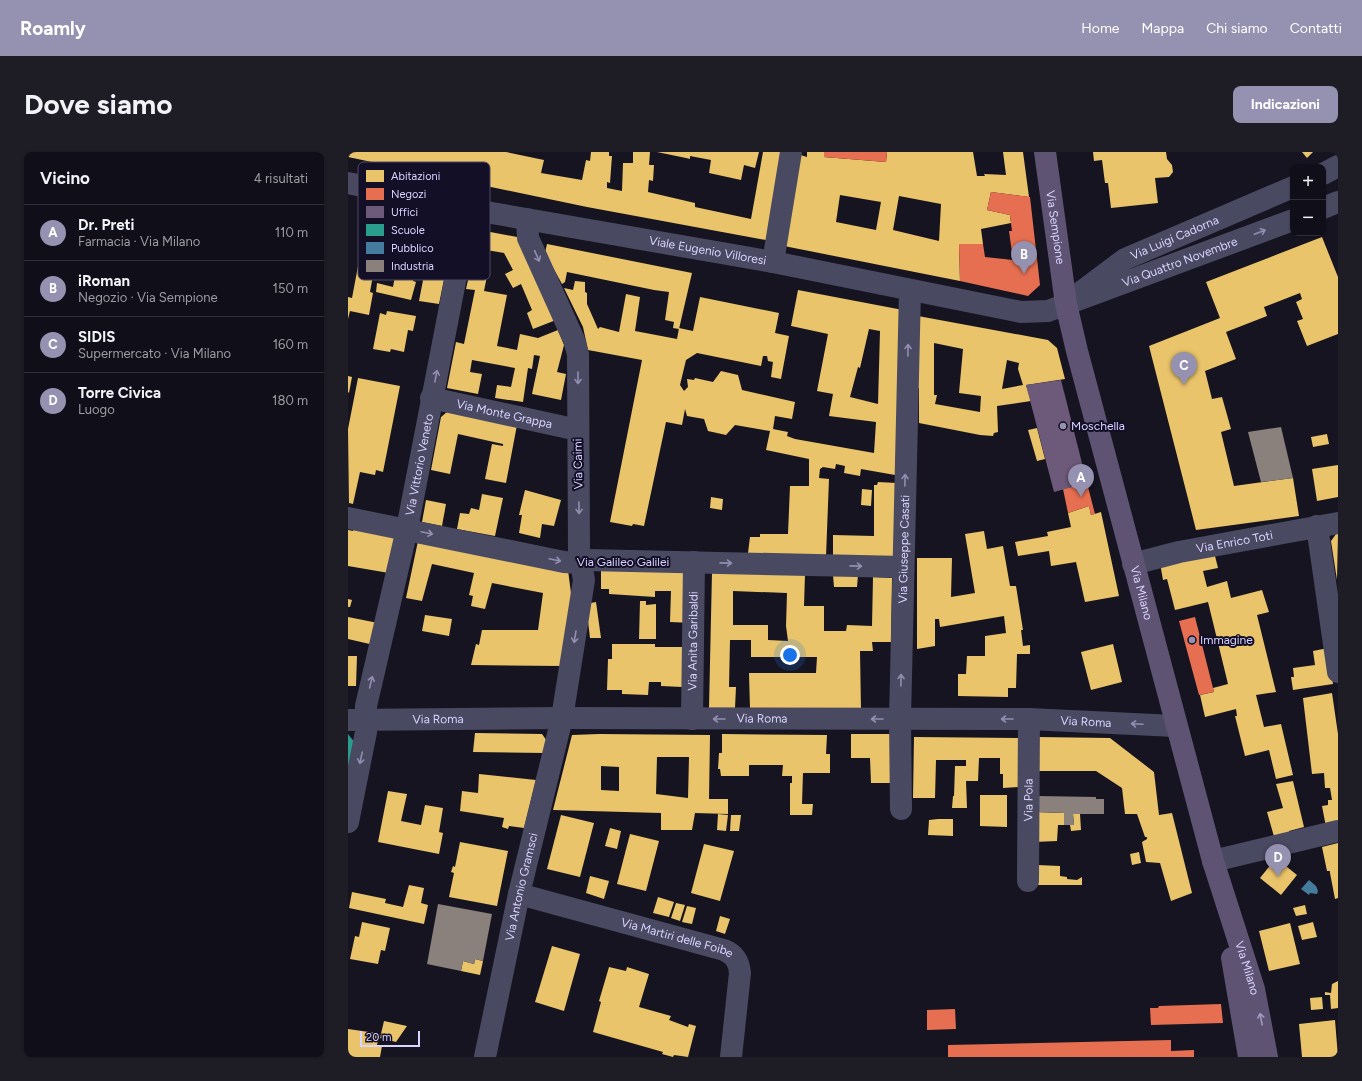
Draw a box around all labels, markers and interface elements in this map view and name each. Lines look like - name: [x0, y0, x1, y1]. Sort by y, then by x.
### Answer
- text: Roamly: [20, 17, 86, 40]
- text: Home: [1081, 20, 1120, 37]
- text: Mappa: [1142, 20, 1184, 37]
- text: Chi siamo: [1206, 20, 1268, 37]
- text: Contatti: [1290, 20, 1342, 37]
- button: Indicazioni: [1233, 86, 1338, 123]
- text: Dove siamo: [24, 87, 173, 121]
- legend: [358, 162, 490, 280]
- map controls: [1290, 164, 1326, 236]
- button: +: [1290, 164, 1326, 200]
- text: Vicino: [40, 168, 90, 188]
- text: Abitazioni: [391, 170, 440, 183]
- text: 4 risultati: [254, 171, 308, 186]
- text: Negozi: [391, 188, 426, 201]
- street label: Via Sempione: [1043, 189, 1067, 266]
- button: −: [1290, 200, 1326, 236]
- text: Uffici: [391, 206, 418, 219]
- street label: Via Luigi Cadorna: [1128, 213, 1221, 263]
- text: Dr. Preti: [78, 216, 134, 234]
- text: Scuole: [391, 224, 425, 237]
- text: A: [48, 225, 58, 240]
- text: 110 m: [275, 225, 308, 240]
- one-way arrow: [1254, 228, 1266, 236]
- text: Farmacia · Via Milano: [78, 234, 200, 249]
- street label: Viale Eugenio Villoresi: [648, 234, 767, 268]
- street label: Via Quattro Novembre: [1120, 234, 1240, 290]
- pin: B: [1011, 241, 1037, 274]
- text: Pubblico: [391, 242, 434, 255]
- one-way arrow: [534, 250, 541, 262]
- text: Industria: [391, 260, 434, 273]
- text: iRoman: [78, 272, 130, 290]
- text: B: [49, 281, 57, 296]
- text: 150 m: [273, 281, 308, 296]
- text: Negozio · Via Sempione: [78, 290, 218, 305]
- text: SIDIS: [78, 328, 115, 346]
- text: C: [48, 337, 58, 352]
- text: 160 m: [273, 337, 308, 352]
- one-way arrow: [905, 344, 912, 357]
- text: Supermercato · Via Milano: [78, 346, 231, 361]
- pin: C: [1171, 352, 1197, 385]
- one-way arrow: [432, 370, 440, 383]
- one-way arrow: [574, 371, 582, 384]
- text: Torre Civica: [78, 384, 161, 402]
- text: D: [48, 393, 58, 408]
- text: 180 m: [272, 393, 308, 408]
- street label: Via Monte Grappa: [455, 397, 554, 431]
- text: Luogo: [78, 402, 115, 417]
- street label: Via Vittorio Veneto: [403, 413, 436, 517]
- place label: Moschella: [1071, 419, 1125, 433]
- marker: Moschella: [1058, 421, 1068, 431]
- street label: Via Caimi: [571, 439, 585, 489]
- pin: A: [1068, 464, 1094, 497]
- one-way arrow: [902, 474, 909, 487]
- street label: Via Giuseppe Casati: [896, 495, 912, 603]
- one-way arrow: [575, 501, 583, 514]
- street label: Via Enrico Toti: [1195, 528, 1274, 556]
- one-way arrow: [421, 530, 434, 538]
- street label: Via Galileo Galilei: [577, 555, 669, 569]
- one-way arrow: [548, 557, 561, 565]
- one-way arrow: [719, 559, 732, 567]
- one-way arrow: [849, 562, 862, 570]
- street label: Via Milano: [1128, 564, 1155, 622]
- street label: Via Anita Garibaldi: [685, 591, 701, 691]
- one-way arrow: [571, 630, 579, 643]
- place label: Immagine: [1200, 633, 1253, 647]
- marker: Immagine: [1187, 635, 1197, 645]
- your location: [780, 645, 800, 665]
- one-way arrow: [897, 674, 905, 687]
- one-way arrow: [368, 675, 376, 688]
- street label: Via Roma: [736, 711, 788, 725]
- street label: Via Roma: [412, 712, 464, 726]
- street label: Via Roma: [1060, 714, 1112, 730]
- one-way arrow: [713, 715, 726, 723]
- one-way arrow: [871, 715, 884, 723]
- one-way arrow: [1001, 715, 1014, 723]
- one-way arrow: [1131, 721, 1144, 728]
- one-way arrow: [356, 752, 364, 765]
- street label: Via Pola: [1021, 779, 1036, 821]
- street label: Via Antonio Gramsci: [502, 831, 541, 942]
- pin: D: [1265, 844, 1291, 877]
- street label: Via Martiri delle Foibe: [619, 915, 737, 961]
- street label: Via Milano: [1232, 939, 1262, 996]
- one-way arrow: [1257, 1012, 1265, 1025]
- scale bar: [360, 1029, 420, 1048]
- text: 20 m: [366, 1031, 391, 1044]

